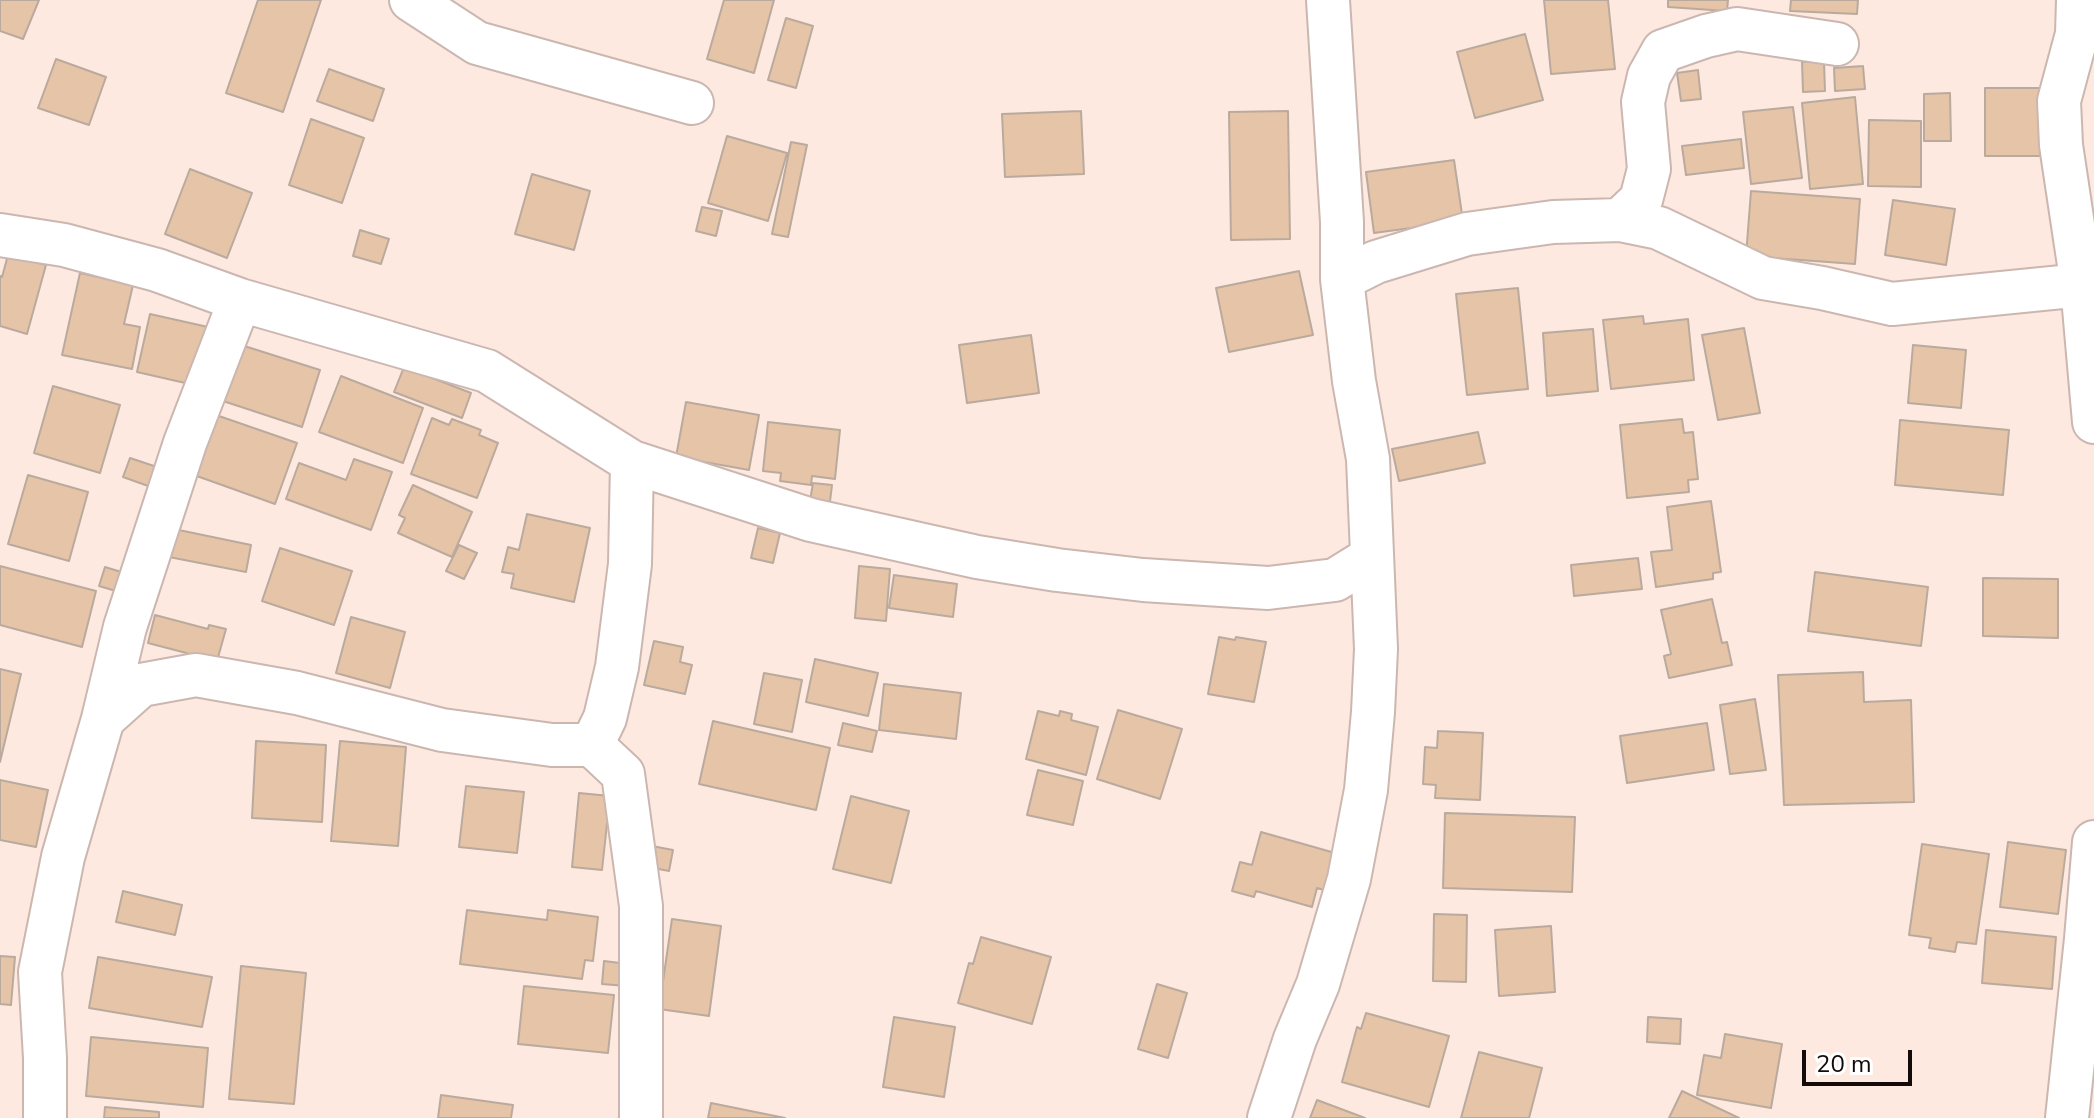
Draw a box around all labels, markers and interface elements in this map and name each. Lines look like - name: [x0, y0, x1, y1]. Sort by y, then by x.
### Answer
- scale bar: [1806, 1034, 1916, 1084]
- text: 20 m: [1816, 1048, 1872, 1080]

